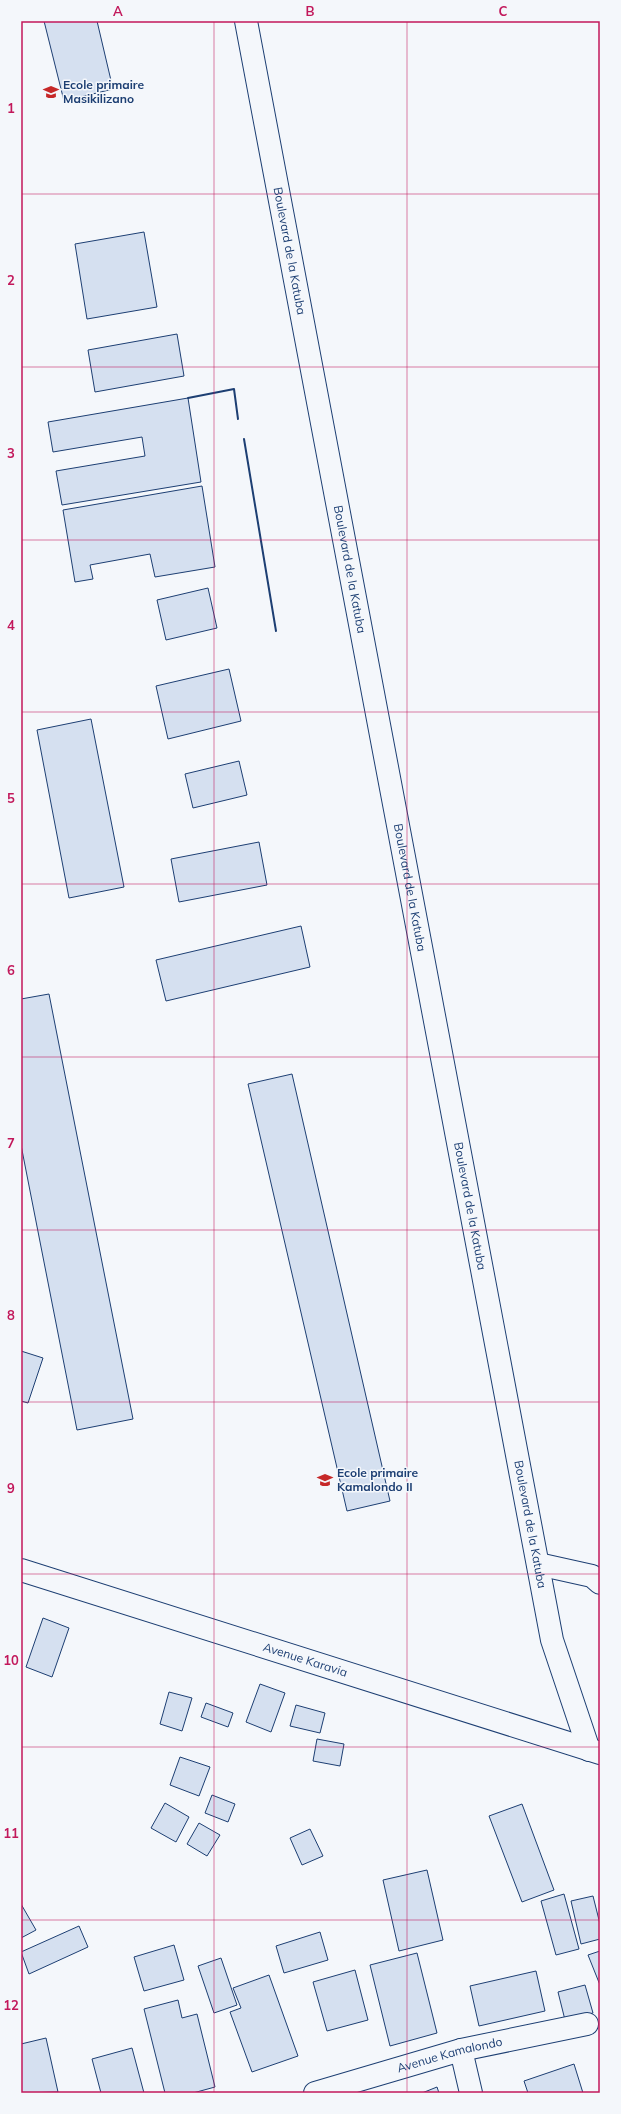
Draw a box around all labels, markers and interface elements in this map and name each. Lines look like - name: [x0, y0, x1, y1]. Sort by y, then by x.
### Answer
- text: A: [113, 3, 123, 19]
- text: B: [306, 3, 315, 19]
- text: C: [499, 3, 508, 19]
- place label: Ecole primaire Masikilizano: [63, 77, 144, 106]
- school or university icon: Ecole primaire Masikilizano: [42, 83, 60, 101]
- text: 1: [7, 100, 15, 116]
- street label: Boulevard de la Katuba: [271, 186, 309, 316]
- text: 2: [7, 272, 15, 288]
- text: 3: [7, 445, 15, 461]
- street label: Boulevard de la Katuba: [331, 504, 370, 634]
- text: 4: [7, 617, 15, 633]
- text: 5: [7, 790, 15, 806]
- street label: Boulevard de la Katuba: [391, 822, 430, 953]
- text: 6: [7, 962, 15, 978]
- text: 7: [7, 1135, 15, 1151]
- street label: Boulevard de la Katuba: [451, 1141, 490, 1271]
- text: 8: [7, 1307, 15, 1323]
- street label: Boulevard de la Katuba: [511, 1459, 550, 1589]
- place label: Ecole primaire Kamalondo II: [337, 1465, 418, 1494]
- school or university icon: Ecole primaire Kamalondo II: [316, 1471, 334, 1489]
- text: 9: [7, 1480, 15, 1496]
- street label: Avenue Karavia: [261, 1639, 349, 1680]
- text: 10: [3, 1652, 19, 1668]
- text: 11: [3, 1825, 19, 1841]
- text: 12: [3, 1997, 19, 2013]
- street label: Avenue Kamalondo: [395, 2034, 504, 2075]

